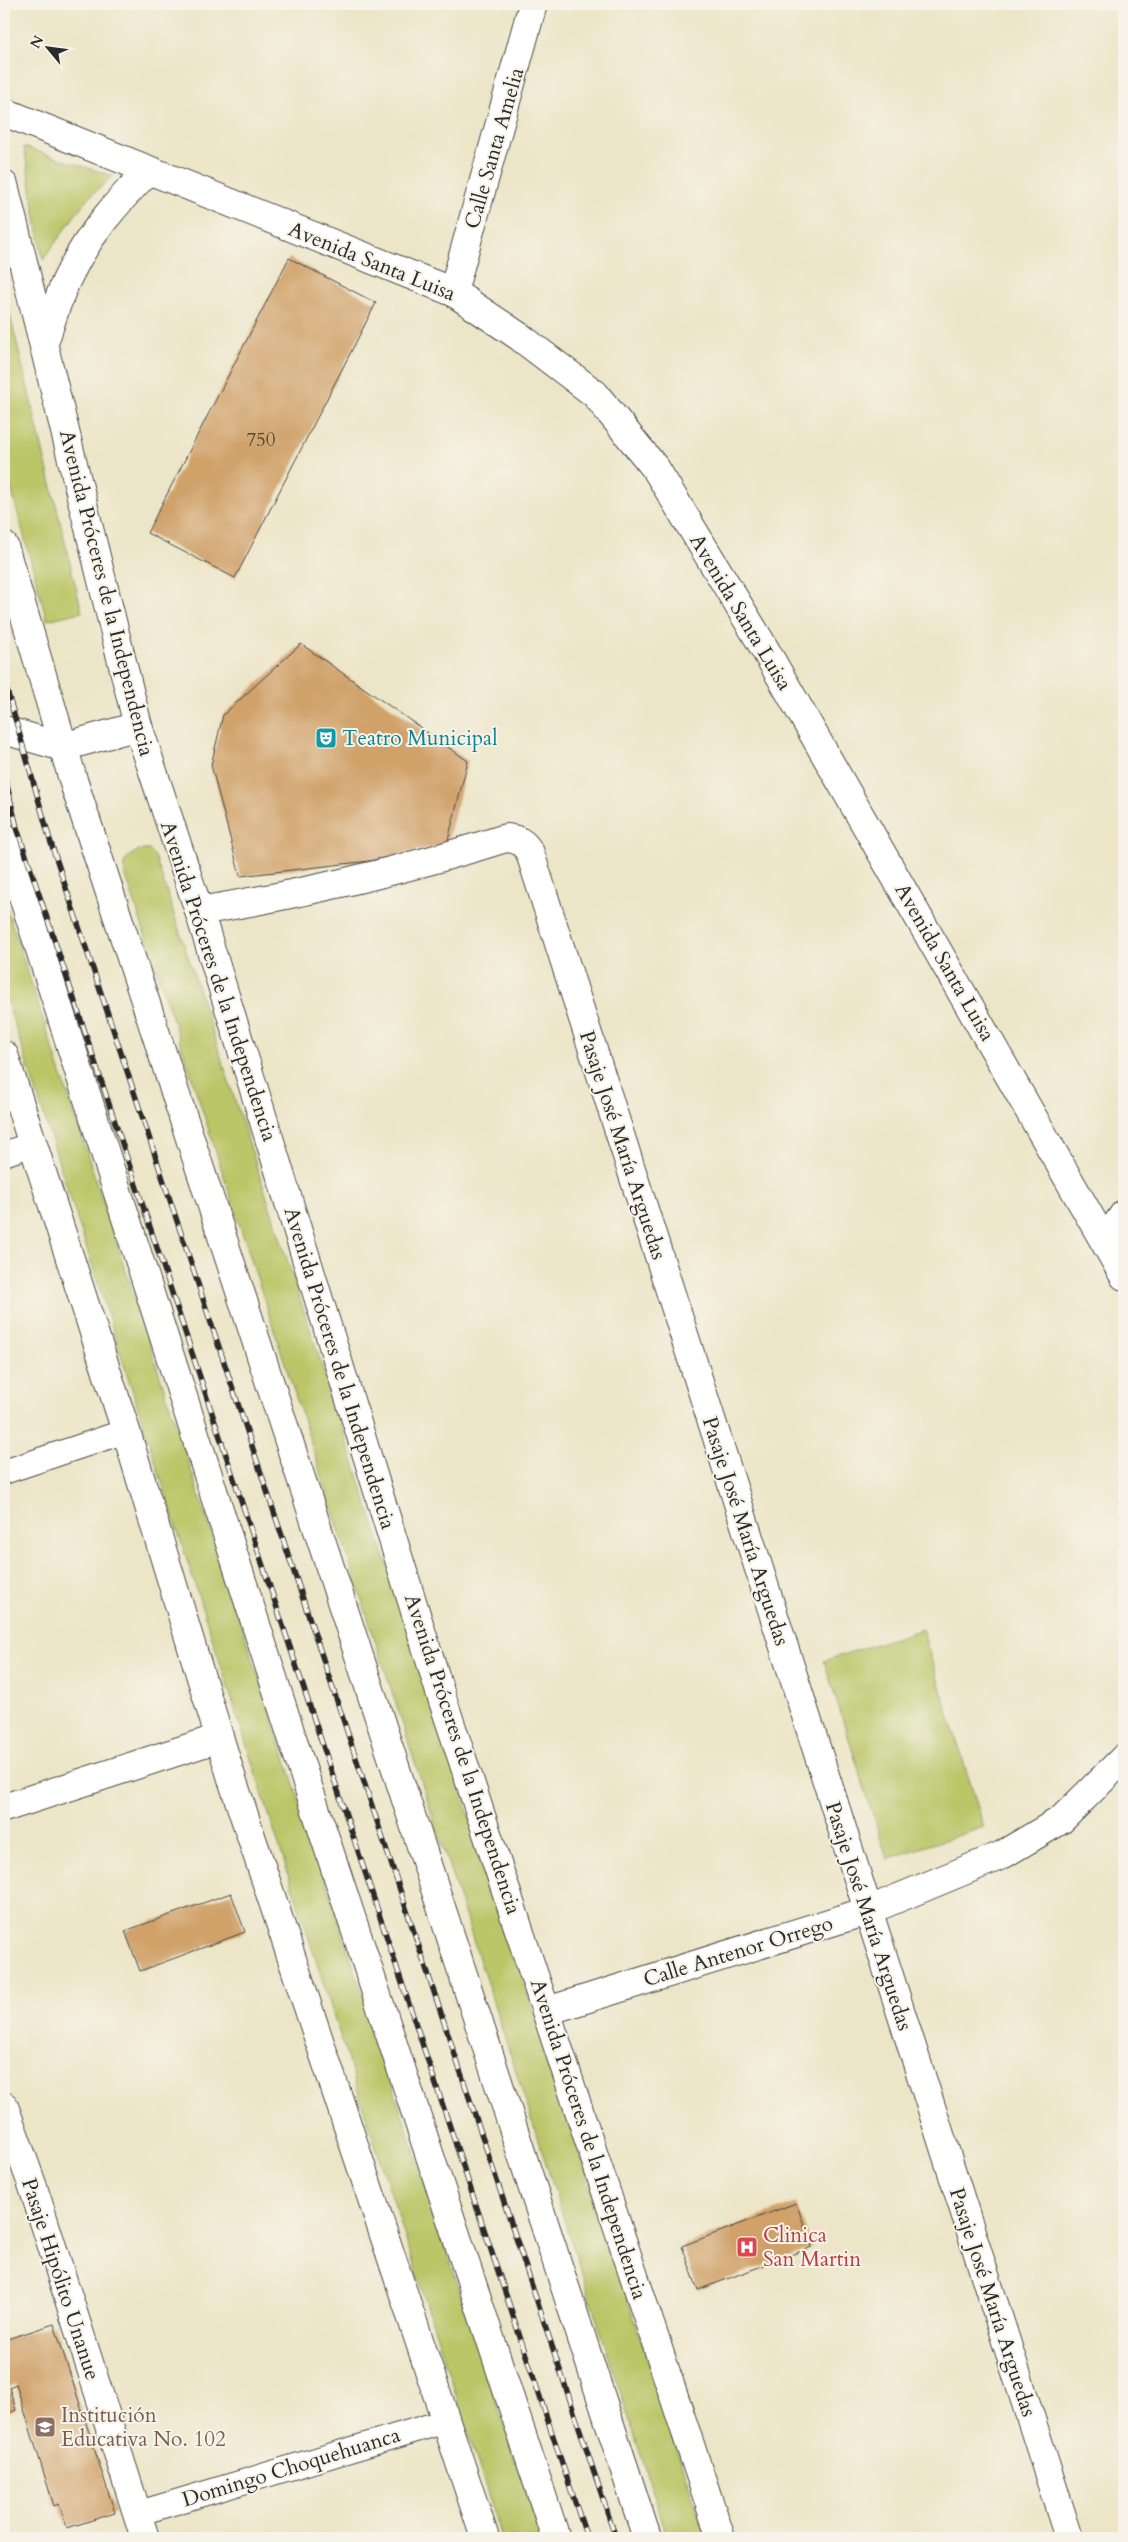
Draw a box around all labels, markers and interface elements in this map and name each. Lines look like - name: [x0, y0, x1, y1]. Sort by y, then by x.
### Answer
- north arrow: [22, 22, 72, 72]
- text: N: [26, 32, 48, 52]
- street label: Calle Santa Amelia: [458, 64, 531, 232]
- street label: Avenida Santa Luisa: [284, 215, 460, 308]
- street label: Avenida Próceres de la Independencia: [52, 427, 161, 759]
- house number: 750: [246, 427, 276, 453]
- street label: Avenida Santa Luisa: [682, 529, 799, 696]
- place label: Teatro Municipal: [342, 724, 498, 753]
- theatre icon: Teatro Municipal: [314, 726, 338, 750]
- street label: Avenida Próceres de la Independencia: [153, 817, 284, 1145]
- street label: Avenida Santa Luisa: [888, 878, 1002, 1047]
- street label: Pasaje José María Arguedas: [572, 1027, 673, 1263]
- street label: Avenida Próceres de la Independencia: [277, 1204, 402, 1533]
- street label: Pasaje José María Arguedas: [695, 1413, 796, 1649]
- street label: Avenida Próceres de la Independencia: [397, 1590, 528, 1918]
- street label: Pasaje José María Arguedas: [818, 1798, 919, 2034]
- street label: Calle Antenor Orrego: [640, 1909, 836, 1994]
- street label: Avenida Próceres de la Independencia: [523, 1975, 654, 2303]
- street label: Pasaje Hipólito Unanue: [14, 2174, 107, 2384]
- street label: Pasaje José María Arguedas: [942, 2184, 1043, 2420]
- place label: Clinica San Martin: [763, 2221, 861, 2274]
- hospital icon: Clinica San Martin: [735, 2235, 759, 2259]
- place label: Institución Educativa No. 102: [61, 2401, 226, 2454]
- school or university icon: Institución Educativa No. 102: [33, 2415, 57, 2439]
- street label: Domingo Choquehuanca: [178, 2420, 404, 2514]

